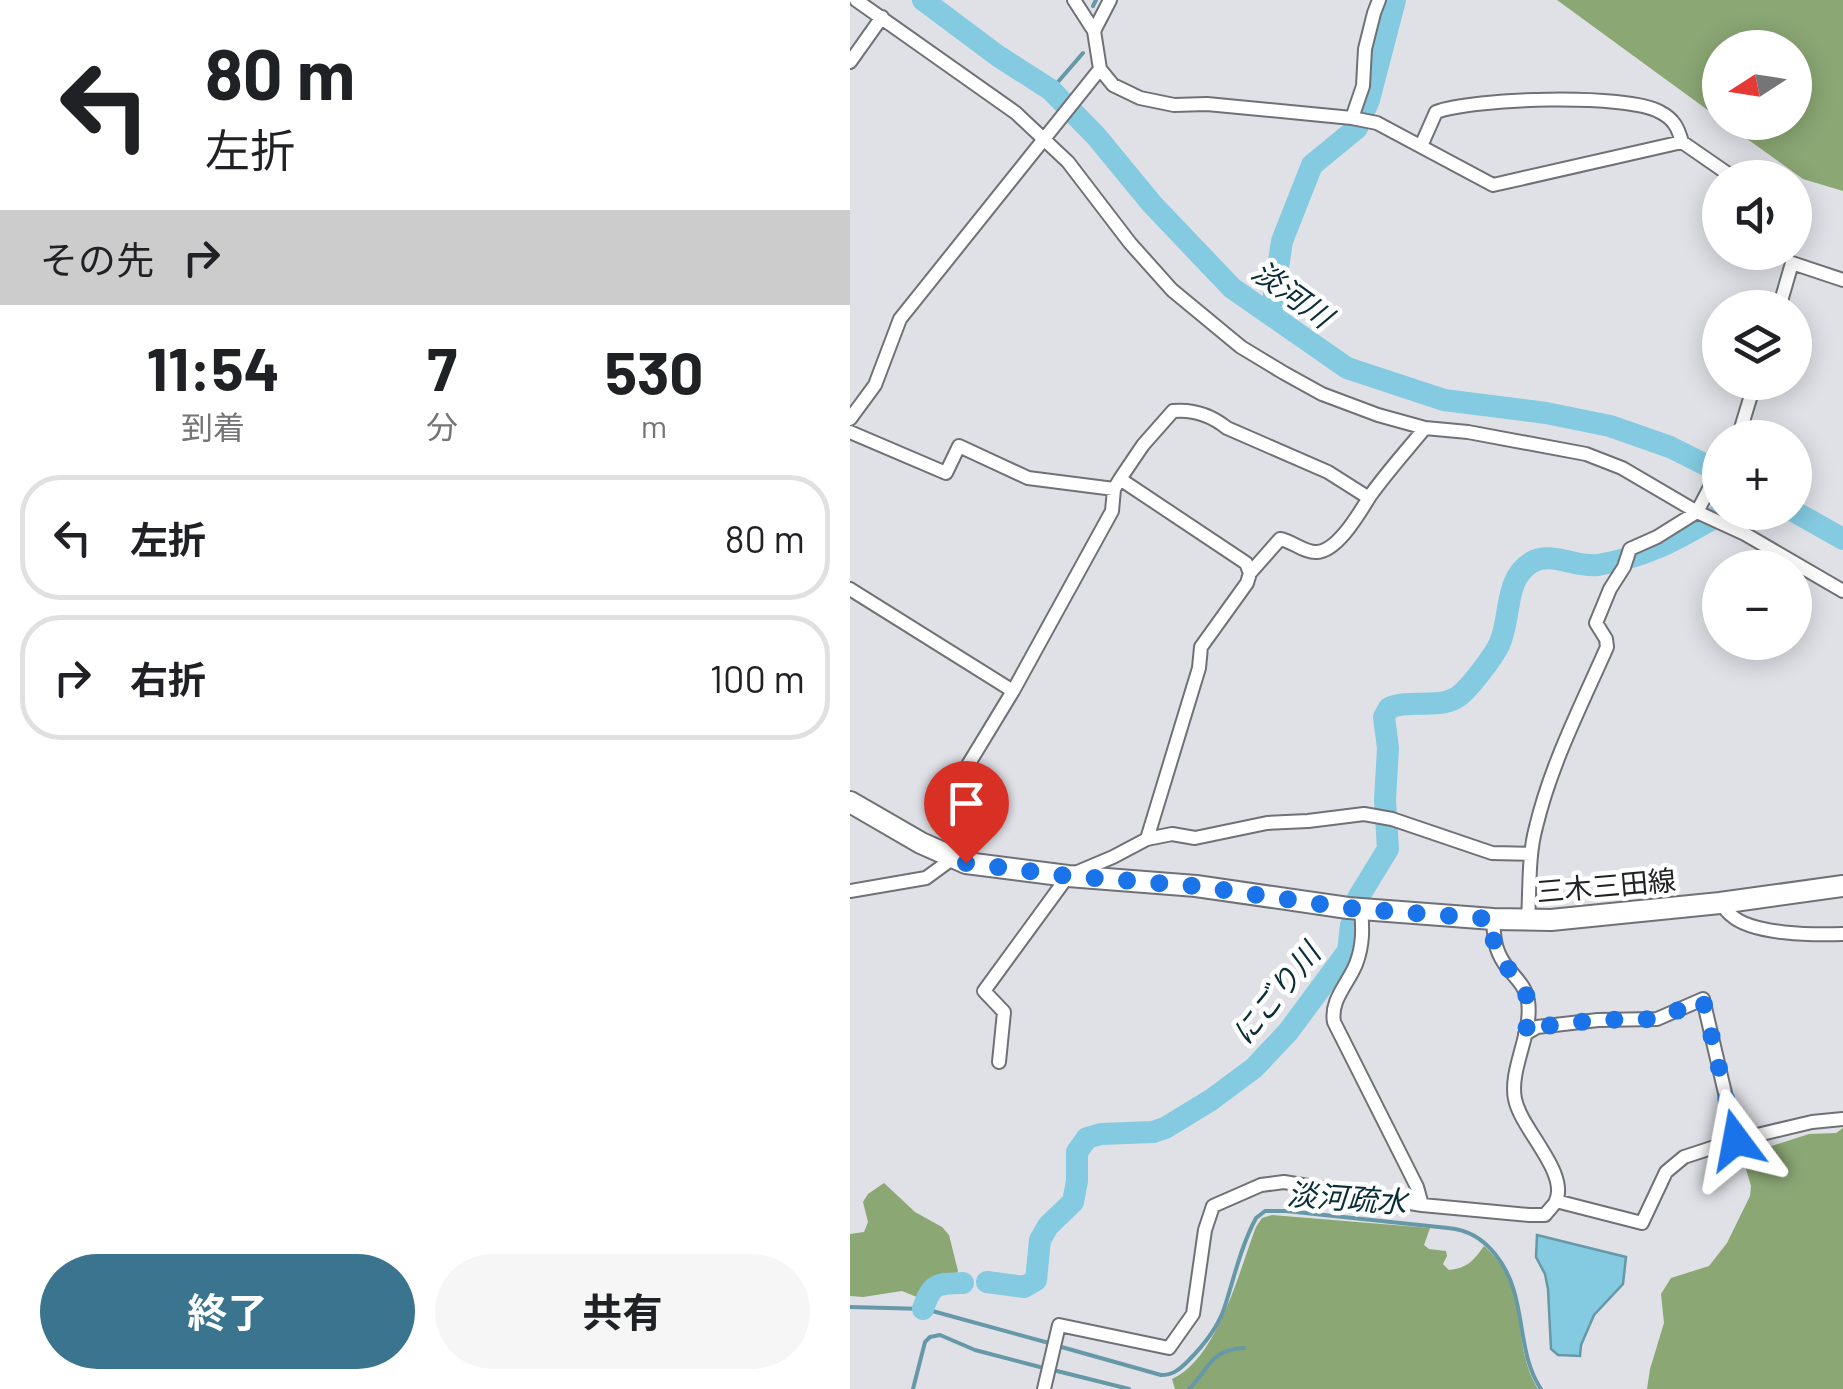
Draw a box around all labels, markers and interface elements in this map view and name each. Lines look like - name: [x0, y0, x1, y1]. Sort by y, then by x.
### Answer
- text: 80 m: [205, 30, 355, 114]
- north arrow: [1702, 30, 1812, 140]
- map controls: [1702, 30, 1812, 660]
- icon: left: [40, 40, 170, 170]
- text: 左折: [205, 122, 295, 176]
- button: sound: [1702, 160, 1812, 270]
- icon: right: [174, 230, 229, 285]
- text: その先: [40, 236, 154, 282]
- water label: 淡河川: [1246, 252, 1342, 336]
- button: layers: [1702, 290, 1812, 400]
- text: 11:54: [146, 331, 280, 403]
- text: 7: [427, 331, 457, 403]
- text: 530: [605, 335, 704, 407]
- text: m: [641, 406, 667, 444]
- text: 到着: [181, 407, 245, 445]
- text: 分: [426, 407, 458, 445]
- button: +: [1702, 420, 1812, 530]
- icon: left: [45, 510, 100, 565]
- text: 80 m: [725, 515, 805, 561]
- text: 左折: [130, 516, 206, 562]
- button: −: [1702, 550, 1812, 660]
- icon: right: [45, 650, 100, 705]
- text: 100 m: [710, 655, 805, 701]
- text: 右折: [130, 656, 206, 702]
- pin: [924, 761, 1009, 864]
- icon: arrive: [939, 776, 994, 831]
- street label: 三木三田線: [1535, 862, 1677, 908]
- water label: にごり川: [1223, 933, 1328, 1051]
- position arrow: [1684, 1088, 1788, 1192]
- water label: 淡河疏水: [1286, 1175, 1411, 1219]
- button: 終了: [40, 1254, 415, 1369]
- button: 共有: [435, 1254, 810, 1369]

